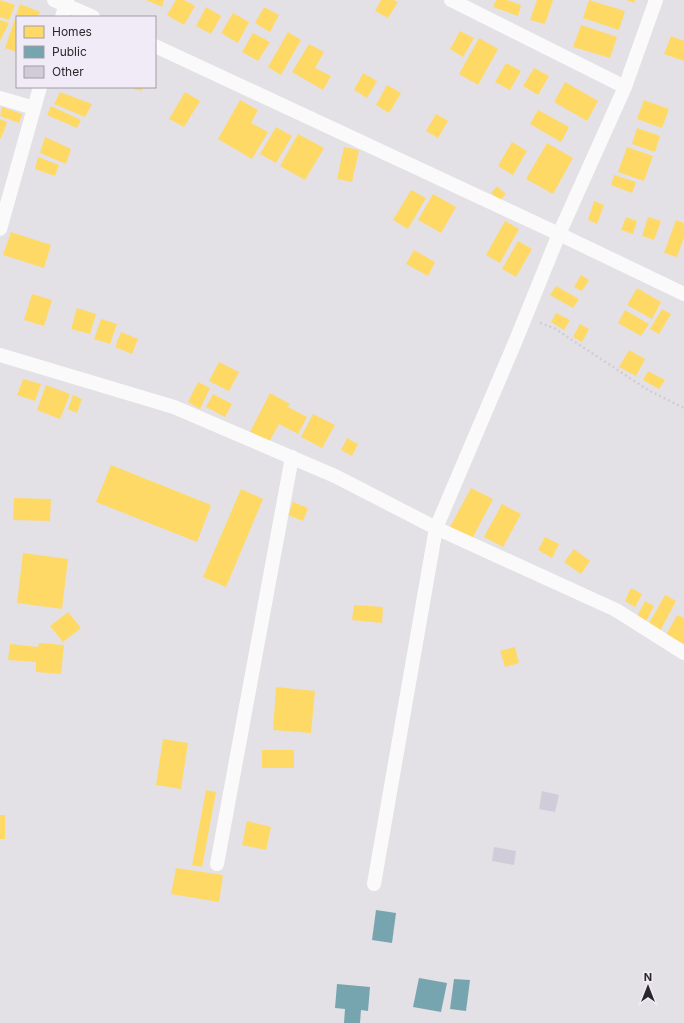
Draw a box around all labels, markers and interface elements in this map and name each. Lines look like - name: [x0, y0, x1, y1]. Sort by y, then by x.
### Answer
- legend: [16, 16, 156, 88]
- text: Homes: [52, 24, 92, 39]
- text: Public: [52, 44, 87, 59]
- text: Other: [52, 64, 84, 79]
- north arrow: [628, 967, 668, 1007]
- text: N: [644, 970, 652, 984]

